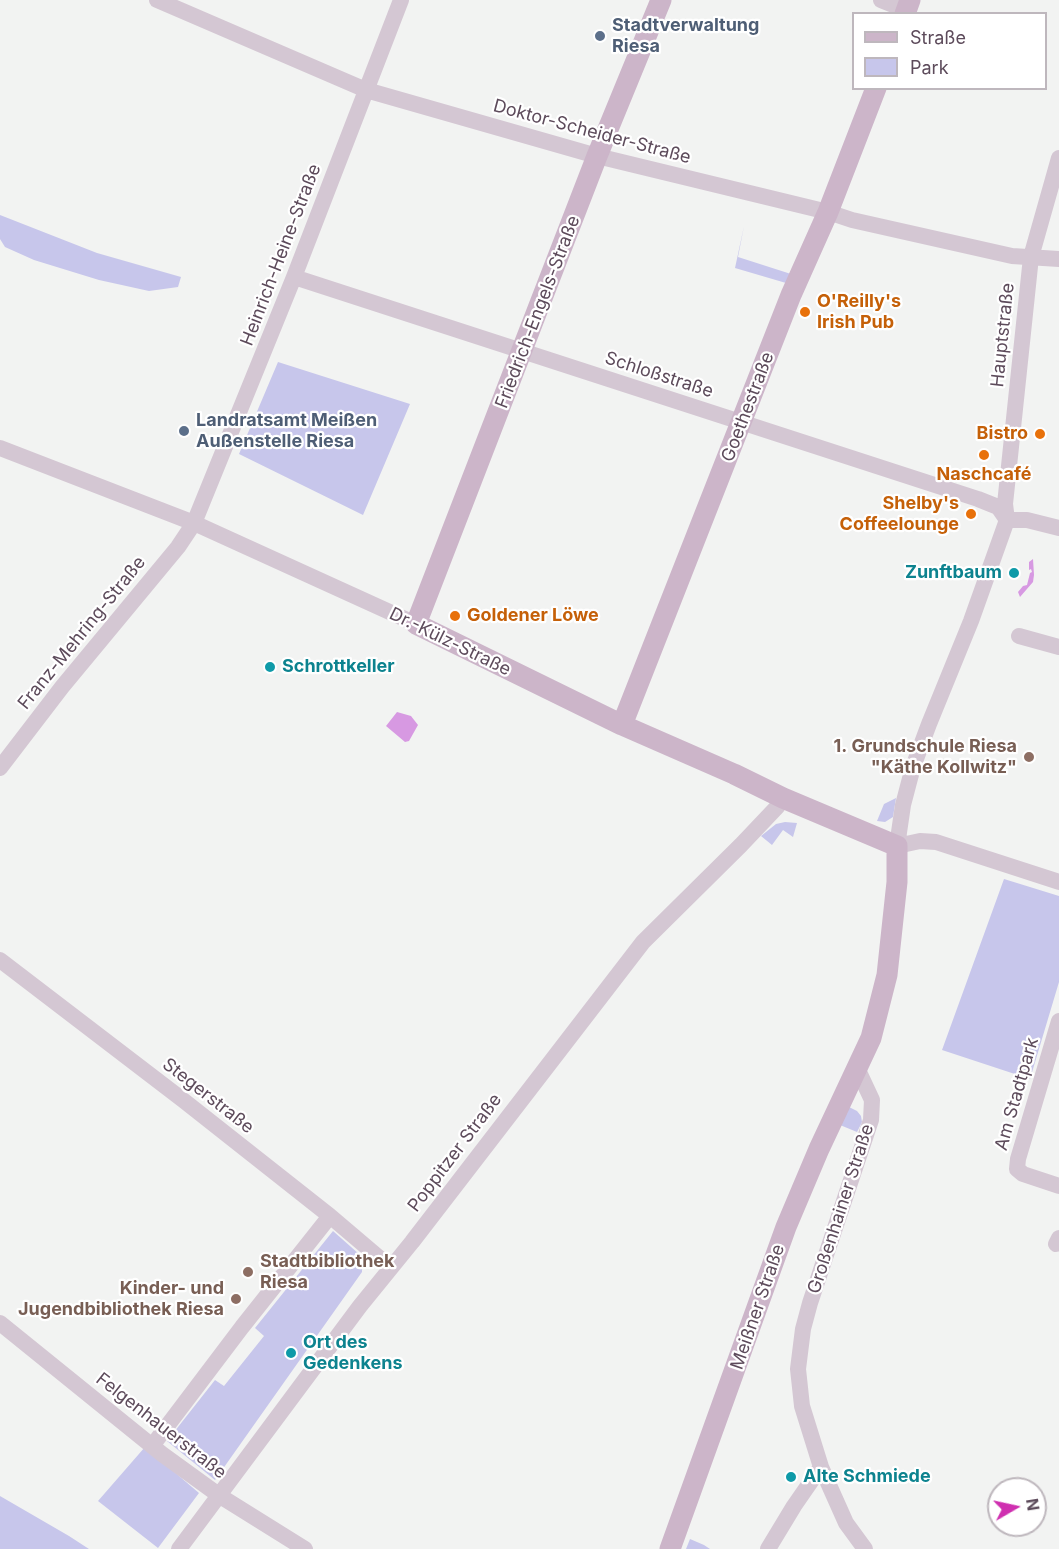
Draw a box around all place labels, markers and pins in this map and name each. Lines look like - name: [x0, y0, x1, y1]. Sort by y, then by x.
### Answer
- place label: Stadtverwaltung Riesa: [612, 15, 759, 57]
- marker: Stadtverwaltung Riesa: [593, 29, 607, 43]
- place label: O'Reilly's Irish Pub: [817, 291, 901, 334]
- marker: O'Reilly's Irish Pub: [798, 305, 812, 319]
- place label: Landratsamt Meißen Außenstelle Riesa: [196, 410, 377, 452]
- place label: Bistro: [977, 423, 1028, 445]
- marker: Landratsamt Meißen Außenstelle Riesa: [177, 424, 191, 438]
- marker: Bistro: [1033, 427, 1047, 441]
- marker: Naschcafé: [977, 448, 991, 462]
- place label: Naschcafé: [937, 464, 1031, 486]
- place label: Shelby's Coffeelounge: [840, 493, 959, 536]
- marker: Shelby's Coffeelounge: [964, 507, 978, 521]
- place label: Zunftbaum: [905, 562, 1002, 584]
- marker: Zunftbaum: [1007, 566, 1021, 580]
- place label: Goldener Löwe: [467, 605, 599, 627]
- marker: Goldener Löwe: [448, 609, 462, 623]
- place label: Schrottkeller: [282, 656, 395, 678]
- marker: Schrottkeller: [263, 660, 277, 674]
- place label: 1. Grundschule Riesa "Käthe Kollwitz": [833, 736, 1017, 778]
- marker: 1. Grundschule Riesa "Käthe Kollwitz": [1022, 750, 1036, 764]
- place label: Stadtbibliothek Riesa: [260, 1251, 395, 1294]
- marker: Stadtbibliothek Riesa: [241, 1265, 255, 1279]
- place label: Kinder- und Jugendbibliothek Riesa: [18, 1278, 224, 1320]
- marker: Kinder- und Jugendbibliothek Riesa: [229, 1292, 243, 1306]
- place label: Ort des Gedenkens: [303, 1332, 403, 1374]
- marker: Ort des Gedenkens: [284, 1346, 298, 1360]
- place label: Alte Schmiede: [803, 1466, 931, 1488]
- marker: Alte Schmiede: [784, 1470, 798, 1484]

